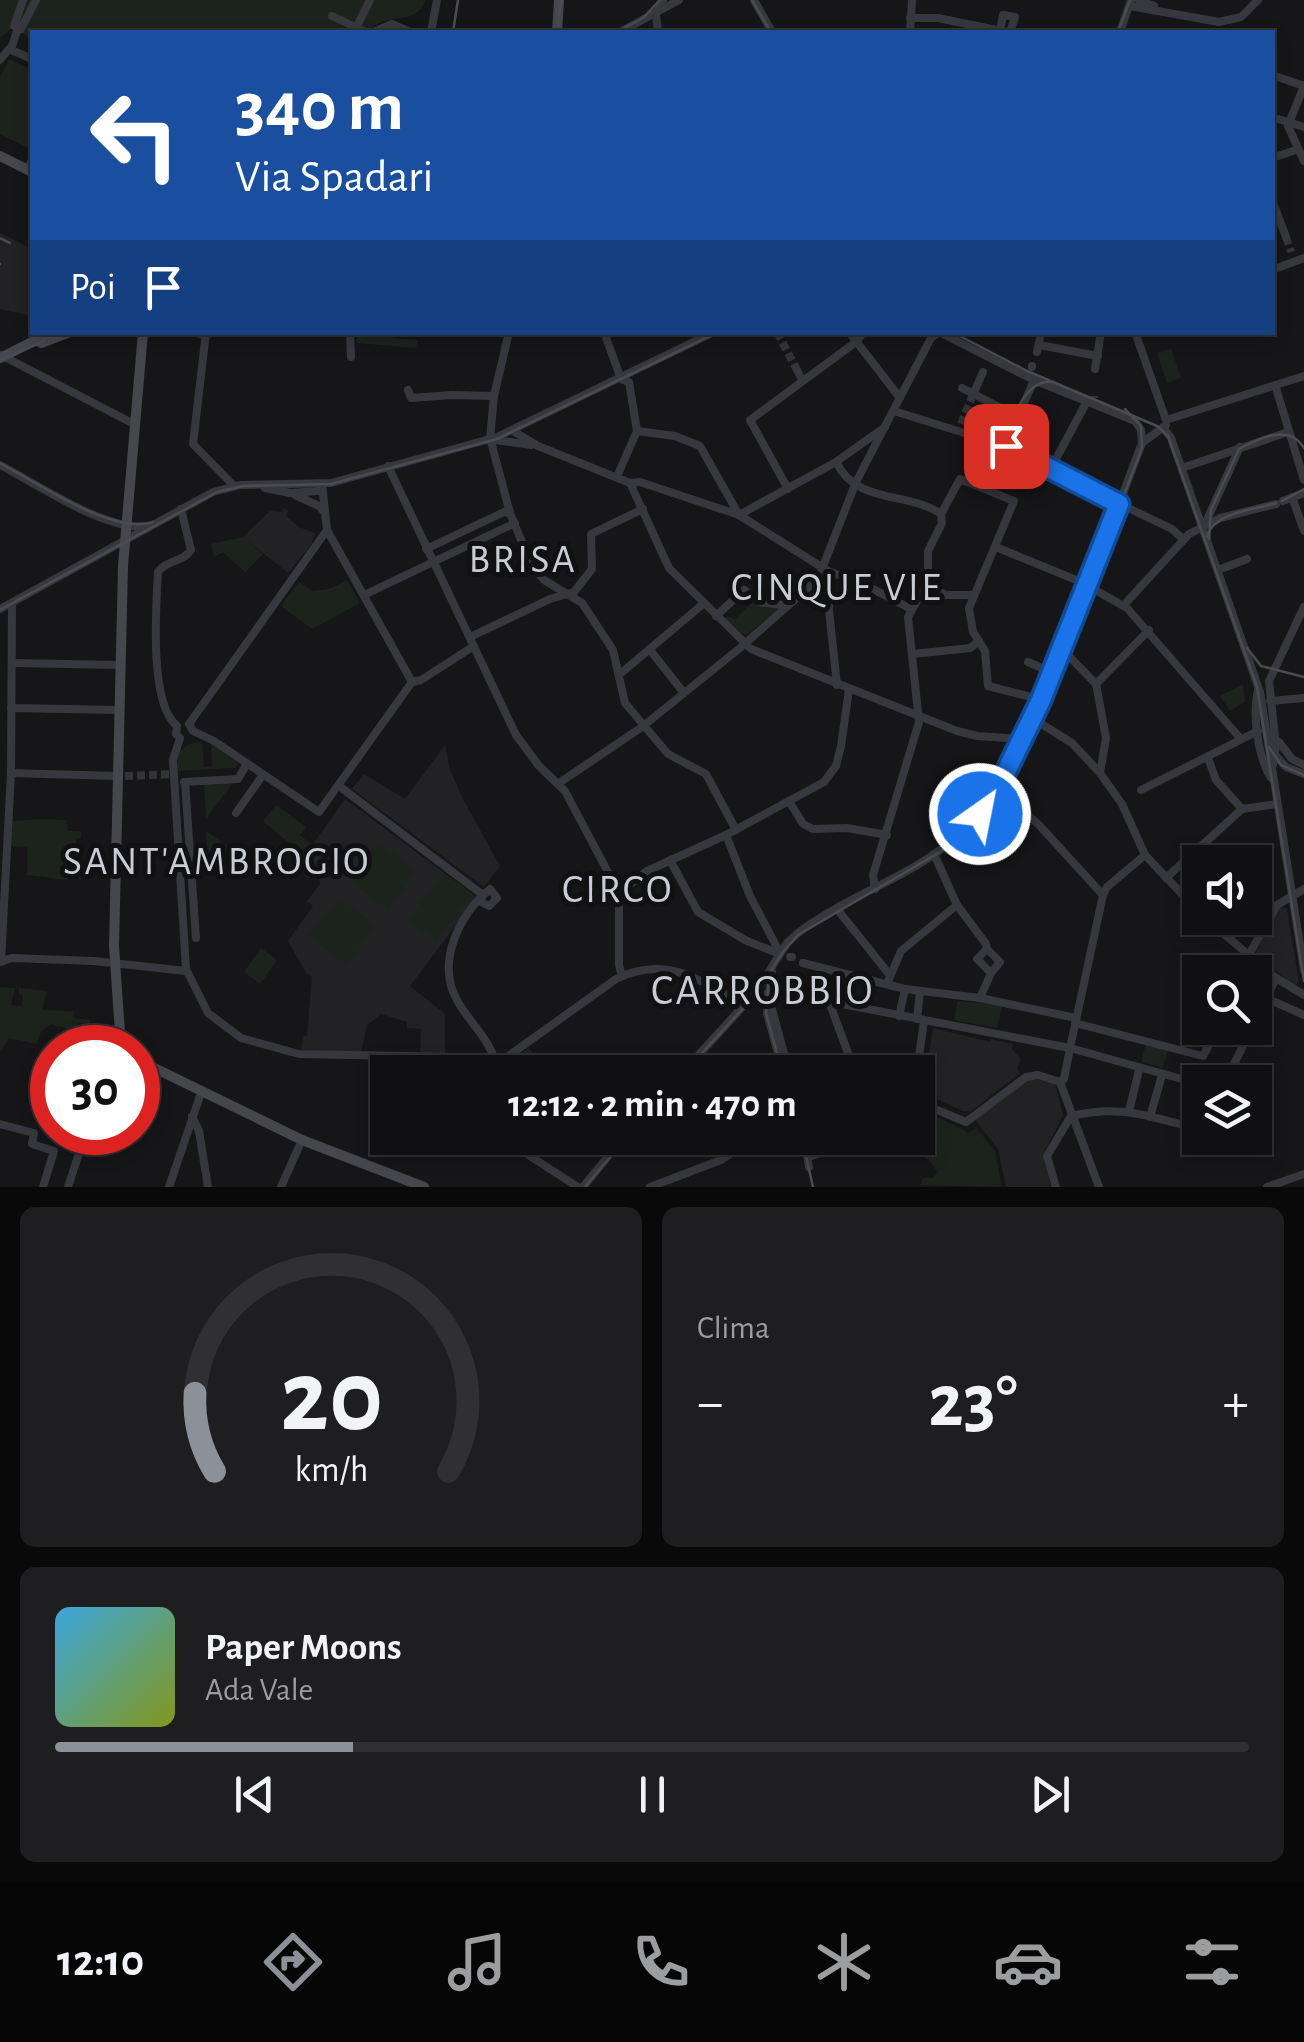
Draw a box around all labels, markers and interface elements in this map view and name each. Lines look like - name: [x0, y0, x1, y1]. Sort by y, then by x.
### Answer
- icon: left: [70, 70, 200, 200]
- text: 340 m: [235, 73, 404, 143]
- text: Via Spadari: [235, 155, 433, 200]
- icon: arrive: [136, 260, 191, 315]
- text: Poi: [70, 269, 116, 307]
- pin: [964, 404, 1049, 489]
- icon: arrive: [979, 419, 1034, 474]
- district label: BRISA: [469, 540, 577, 580]
- district label: CINQUE VIE: [731, 568, 943, 608]
- position arrow: [928, 762, 1032, 866]
- district label: SANT'AMBROGIO: [63, 842, 371, 882]
- map controls: [1182, 845, 1272, 1155]
- button: sound: [1182, 845, 1272, 935]
- district label: CIRCO: [562, 870, 674, 910]
- button: search: [1182, 955, 1272, 1045]
- district label: CARROBBIO: [651, 970, 875, 1012]
- speed limit sign: 30: [30, 1025, 160, 1155]
- button: layers: [1182, 1065, 1272, 1155]
- text: 12:12 · 2 min · 470 m: [508, 1086, 797, 1124]
- text: Clima: [697, 1312, 770, 1344]
- text: 20: [279, 1346, 383, 1450]
- text: 23°: [928, 1365, 1018, 1440]
- text: −: [697, 1376, 723, 1431]
- text: +: [1223, 1376, 1249, 1431]
- text: km/h: [294, 1452, 368, 1488]
- text: Paper Moons: [205, 1629, 402, 1667]
- text: Ada Vale: [205, 1674, 313, 1706]
- icon: previous: [227, 1767, 282, 1822]
- icon: pause: [625, 1767, 680, 1822]
- icon: next: [1023, 1767, 1078, 1822]
- icon: directions: [258, 1927, 328, 1997]
- icon: music: [442, 1927, 512, 1997]
- icon: phone: [626, 1927, 696, 1997]
- icon: climate: [809, 1927, 879, 1997]
- icon: car: [993, 1927, 1063, 1997]
- icon: filters: [1177, 1927, 1247, 1997]
- text: 12:10: [57, 1939, 144, 1984]

